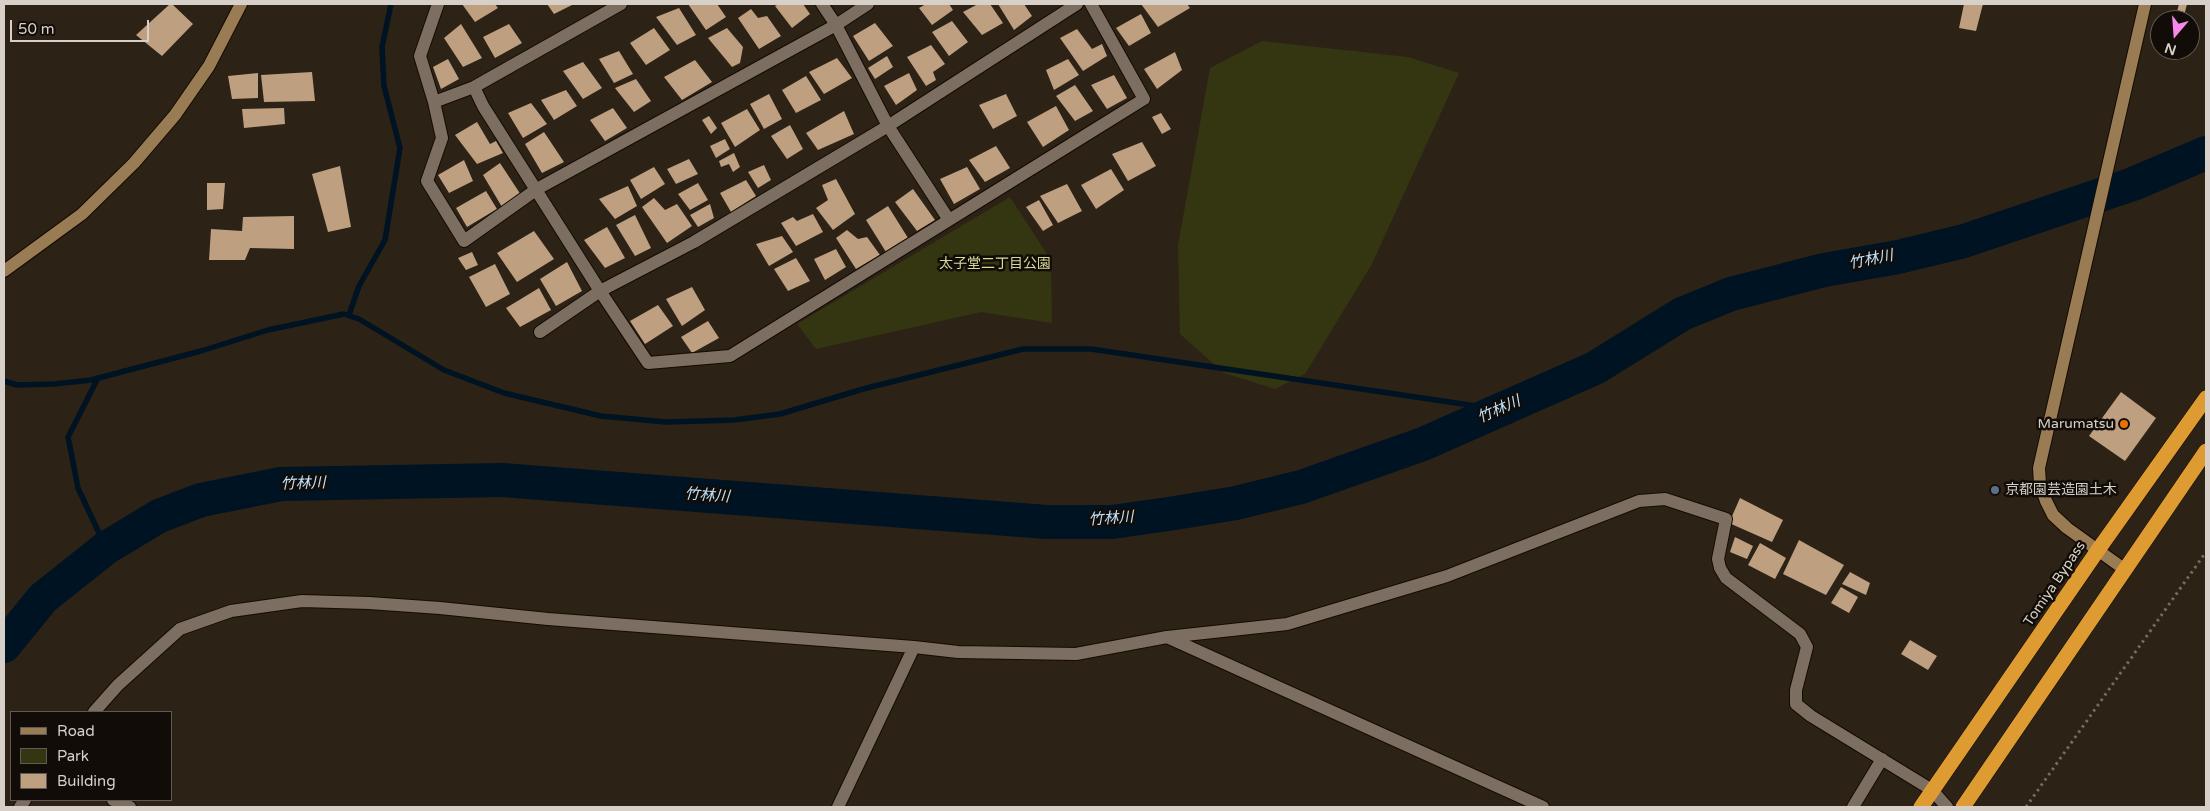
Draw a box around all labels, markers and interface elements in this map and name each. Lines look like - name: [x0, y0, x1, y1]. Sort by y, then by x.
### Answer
- scale bar: [12, 10, 151, 42]
- north arrow: [2150, 10, 2200, 60]
- text: 50 m: [18, 20, 55, 38]
- text: N: [2163, 39, 2178, 59]
- water label: 竹林川: [1847, 247, 1895, 273]
- park label: 太子堂二丁目公園: [939, 256, 1051, 272]
- water label: 竹林川: [1475, 393, 1523, 427]
- place label: Marumatsu: [2038, 416, 2114, 432]
- marker: Marumatsu: [2118, 418, 2130, 430]
- water label: 竹林川: [280, 474, 326, 494]
- place label: 京都園芸造園土木: [2005, 482, 2117, 498]
- marker: 京都園芸造園土木: [1989, 484, 2001, 496]
- water label: 竹林川: [684, 485, 730, 507]
- water label: 竹林川: [1088, 508, 1134, 530]
- street label: Tomiya Bypass: [2020, 538, 2090, 630]
- legend: [10, 711, 172, 801]
- text: Road: [57, 722, 95, 740]
- text: Park: [57, 747, 89, 765]
- text: Building: [57, 772, 116, 790]

